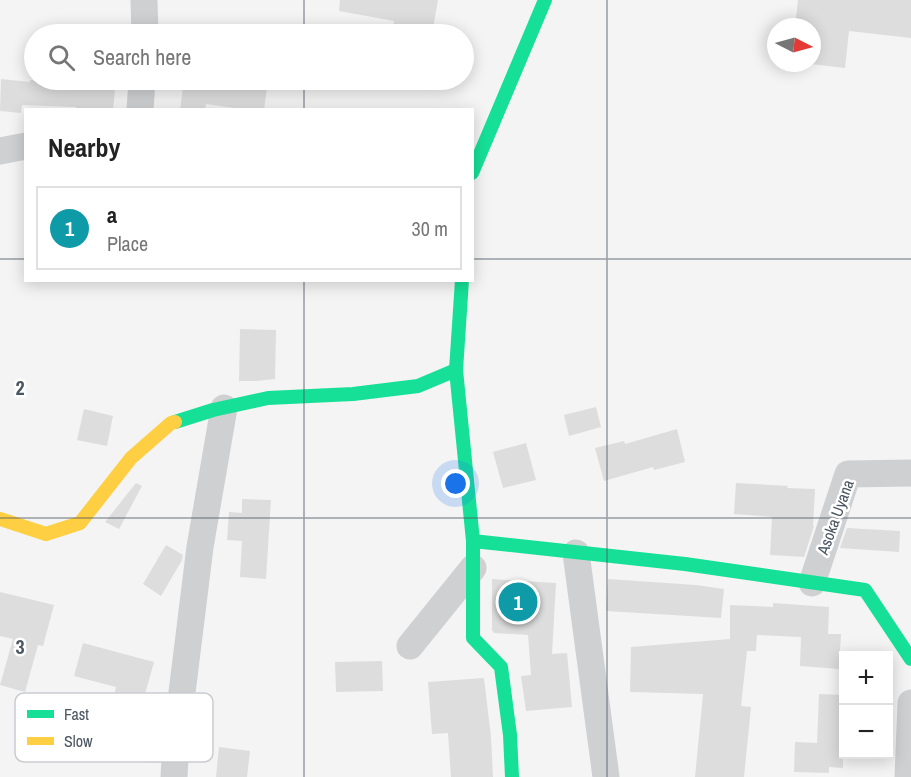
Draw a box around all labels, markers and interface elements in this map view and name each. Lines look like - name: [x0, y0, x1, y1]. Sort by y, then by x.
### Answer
- north arrow: [767, 18, 821, 72]
- search box: [24, 24, 474, 90]
- icon: search: [45, 41, 78, 74]
- text: Search here: [93, 42, 191, 72]
- text: Nearby: [48, 130, 120, 165]
- text: a: [107, 200, 117, 230]
- text: 1: [65, 215, 74, 242]
- text: 30 m: [412, 215, 448, 242]
- text: Place: [107, 230, 148, 257]
- text: 2: [15, 374, 25, 401]
- your location: [441, 469, 470, 498]
- street label: Asoka Uyana: [811, 476, 859, 558]
- pin: 1: [498, 580, 538, 624]
- text: 3: [15, 633, 25, 660]
- map controls: [839, 651, 893, 759]
- button: +: [839, 651, 893, 705]
- legend: [15, 693, 213, 762]
- text: Fast: [64, 703, 89, 725]
- button: −: [839, 705, 893, 759]
- text: Slow: [64, 730, 93, 752]

